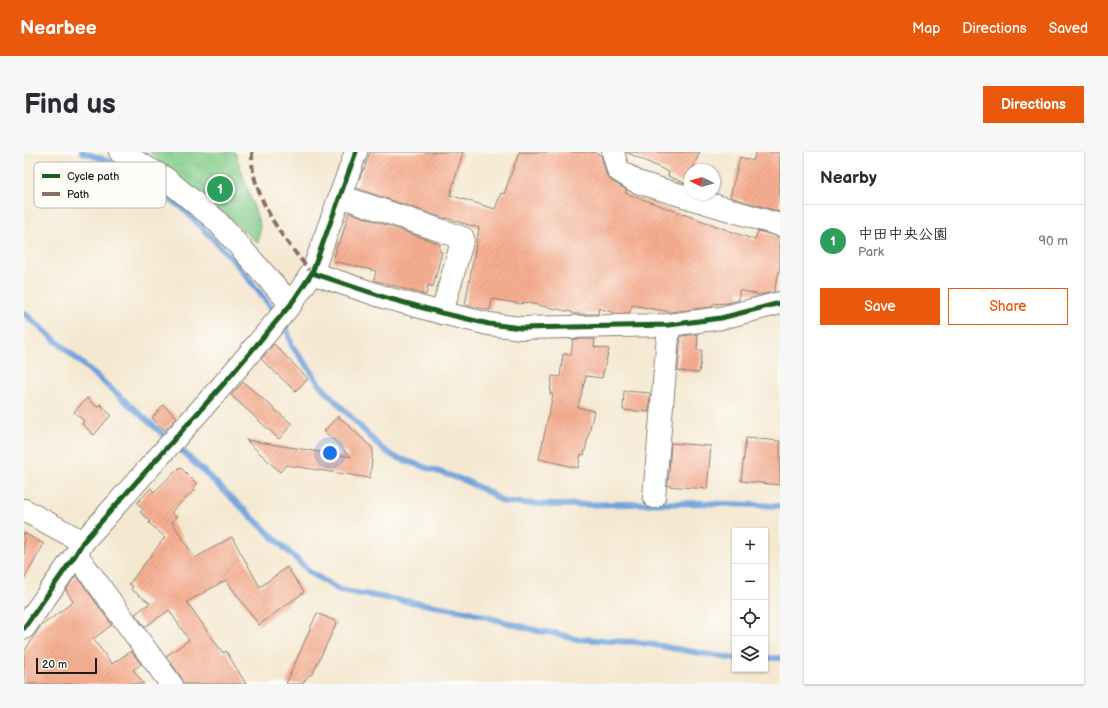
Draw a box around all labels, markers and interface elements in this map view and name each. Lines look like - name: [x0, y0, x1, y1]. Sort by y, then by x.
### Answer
- text: Nearbee: [20, 17, 97, 40]
- text: Map: [912, 20, 940, 37]
- text: Directions: [962, 20, 1027, 37]
- text: Saved: [1049, 20, 1088, 37]
- button: Directions: [983, 86, 1084, 123]
- text: Find us: [24, 88, 116, 121]
- legend: [34, 162, 166, 208]
- north arrow: [684, 164, 720, 200]
- text: Nearby: [820, 168, 877, 188]
- text: Cycle path: [67, 170, 119, 183]
- pin: 1: [207, 174, 233, 204]
- text: Path: [67, 188, 89, 201]
- text: 中田中央公園: [858, 225, 948, 244]
- text: 1: [830, 233, 836, 249]
- text: 90 m: [1039, 233, 1068, 249]
- text: Park: [858, 244, 884, 260]
- button: Save: [820, 288, 940, 325]
- button: Share: [948, 288, 1068, 325]
- your location: [320, 443, 340, 463]
- map controls: [732, 528, 768, 672]
- button: +: [732, 528, 768, 564]
- button: −: [732, 564, 768, 600]
- button: locate: [732, 600, 768, 636]
- button: layers: [732, 636, 768, 672]
- scale bar: [36, 656, 97, 675]
- text: 20 m: [42, 658, 67, 671]

